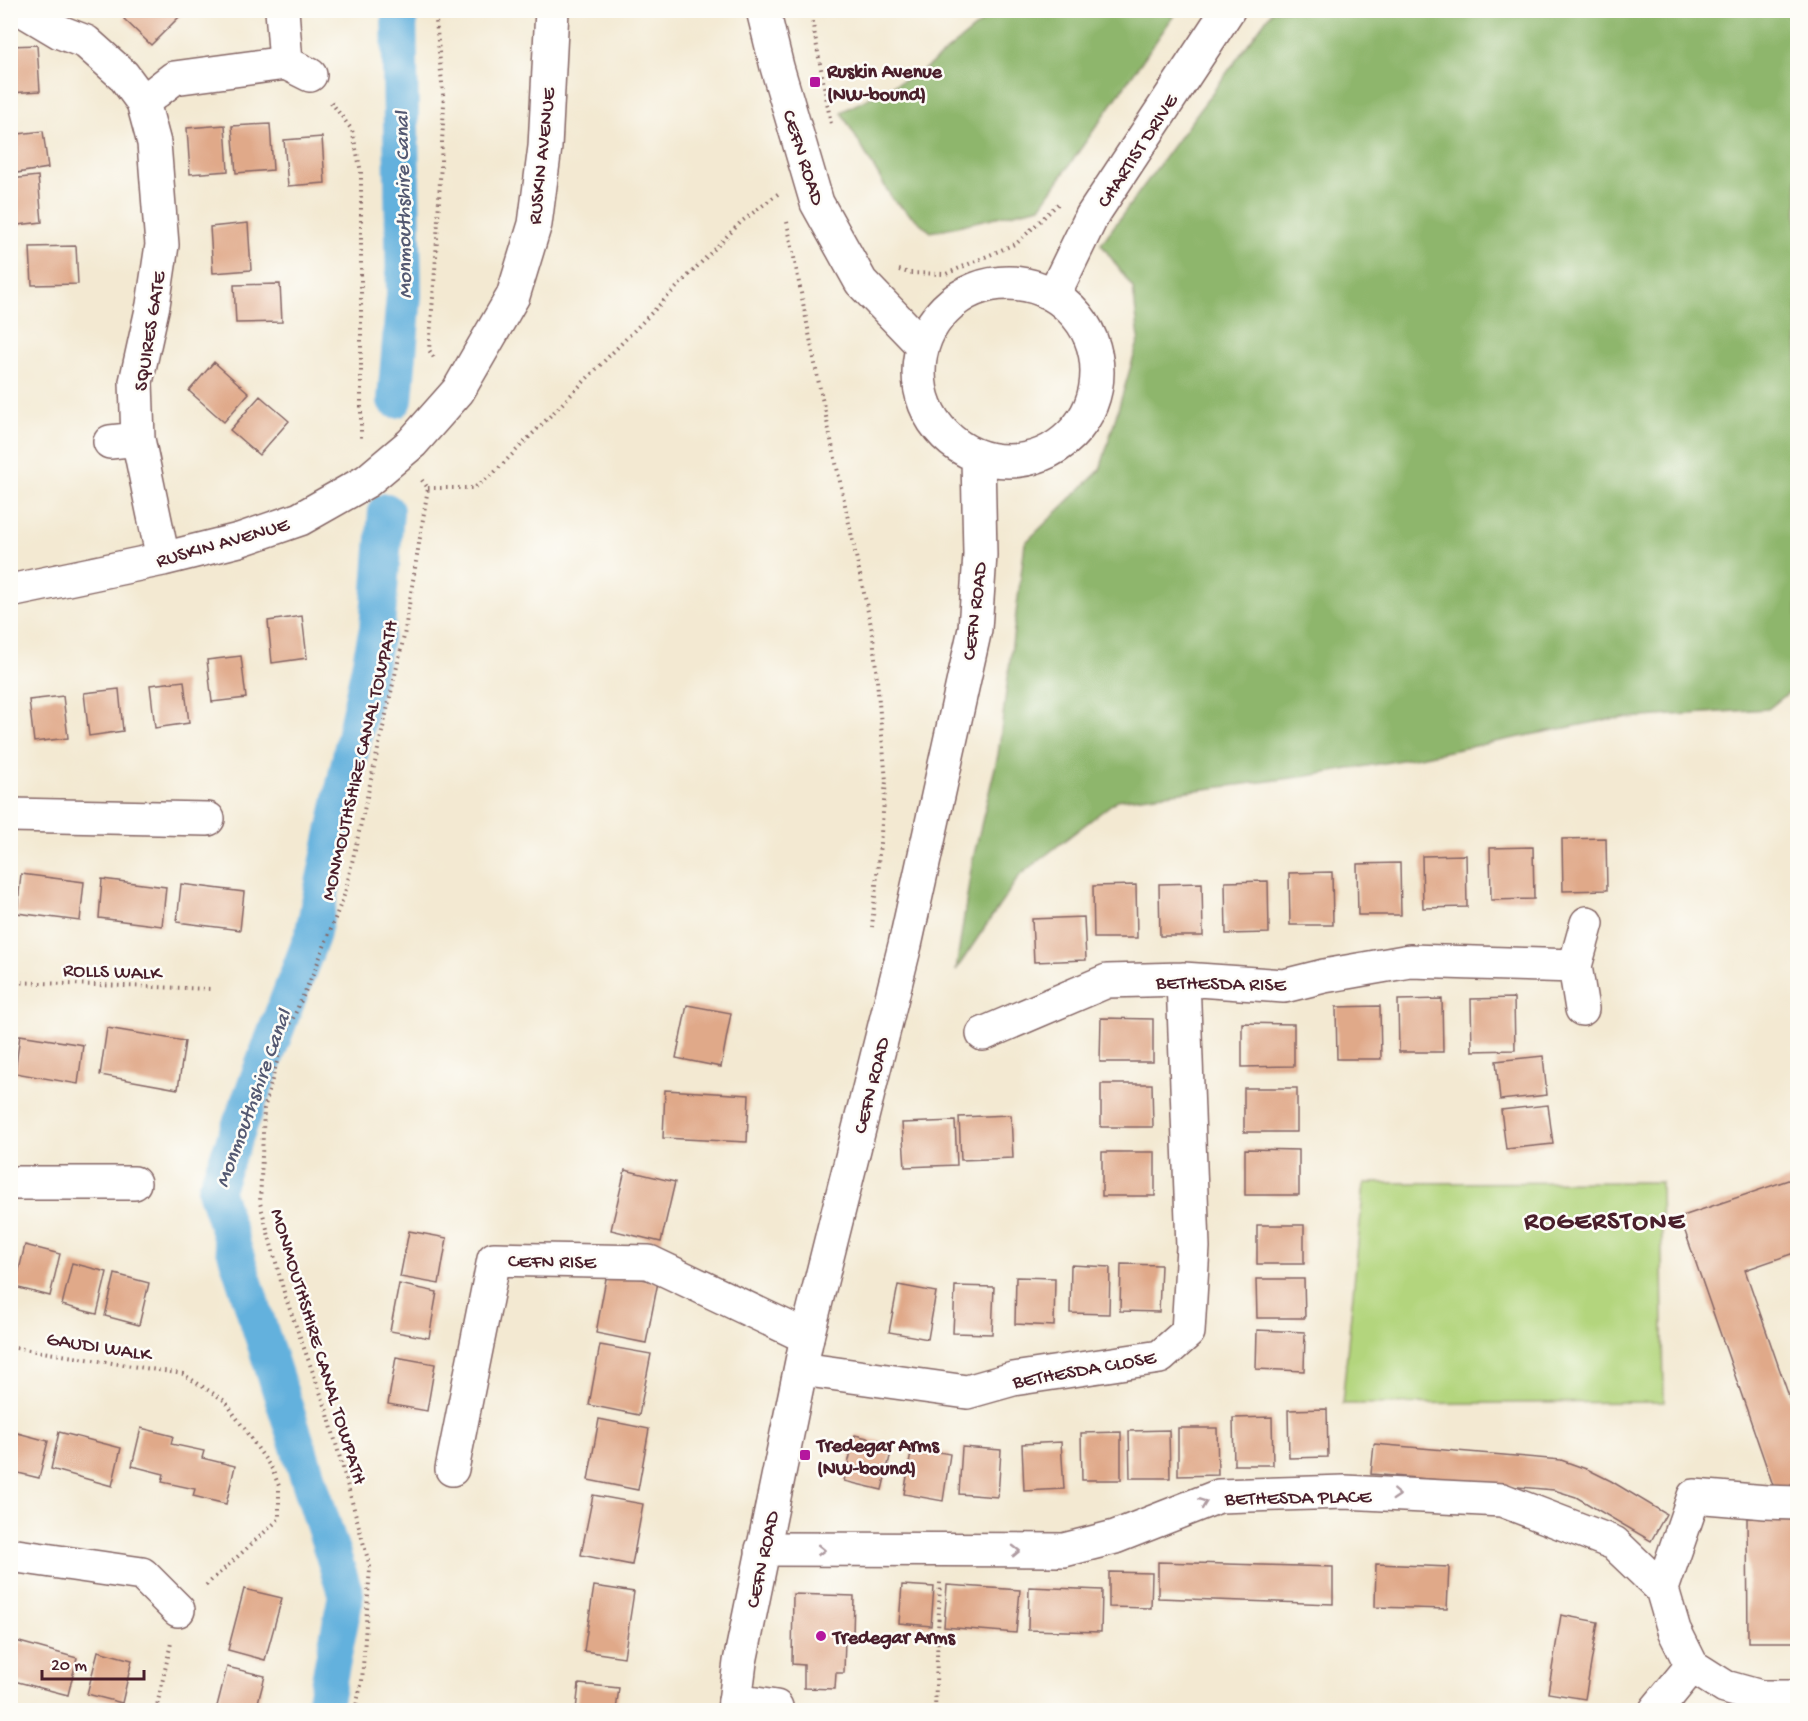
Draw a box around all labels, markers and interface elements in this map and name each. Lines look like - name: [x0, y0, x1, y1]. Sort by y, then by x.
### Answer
- place label: Ruskin Avenue (NW-bound): [826, 62, 943, 108]
- marker: Ruskin Avenue (NW-bound): [808, 75, 822, 89]
- street label: RUSKIN AVENUE: [525, 85, 562, 226]
- street label: CHARTIST DRIVE: [1094, 90, 1185, 213]
- street label: CEFN ROAD: [775, 108, 828, 209]
- water label: Monmouthshire Canal: [391, 110, 420, 299]
- street label: SQUIRES GATE: [131, 269, 172, 393]
- street label: RUSKIN AVENUE: [154, 514, 294, 574]
- street label: CEFN ROAD: [959, 560, 994, 662]
- street label: MONMOUTHSHIRE CANAL TOWPATH: [318, 618, 405, 903]
- street label: ROLLS WALK: [62, 960, 163, 987]
- street label: BETHESDA RISE: [1155, 973, 1288, 998]
- water label: Monmouthshire Canal: [212, 1006, 299, 1191]
- street label: CEFN ROAD: [850, 1034, 897, 1137]
- street label: MONMOUTHSHIRE CANAL TOWPATH: [264, 1206, 370, 1488]
- district label: ROGERSTONE: [1523, 1208, 1686, 1239]
- street label: CEFN RISE: [508, 1251, 598, 1276]
- street label: GAUDI WALK: [44, 1329, 154, 1368]
- street label: BETHESDA CLOSE: [1010, 1347, 1160, 1396]
- place label: Tredegar Arms (NW-bound): [815, 1436, 941, 1482]
- marker: Tredegar Arms (NW-bound): [798, 1448, 812, 1462]
- street label: BETHESDA PLACE: [1224, 1487, 1373, 1512]
- one-way arrow: [1392, 1488, 1401, 1501]
- one-way arrow: [1197, 1497, 1207, 1510]
- street label: CEFN ROAD: [743, 1508, 786, 1610]
- one-way arrow: [816, 1544, 825, 1556]
- one-way arrow: [1011, 1545, 1020, 1557]
- place label: Tredegar Arms: [831, 1628, 957, 1651]
- marker: Tredegar Arms: [814, 1629, 828, 1643]
- scale bar: [42, 1643, 144, 1681]
- text: 20 m: [51, 1656, 87, 1677]

